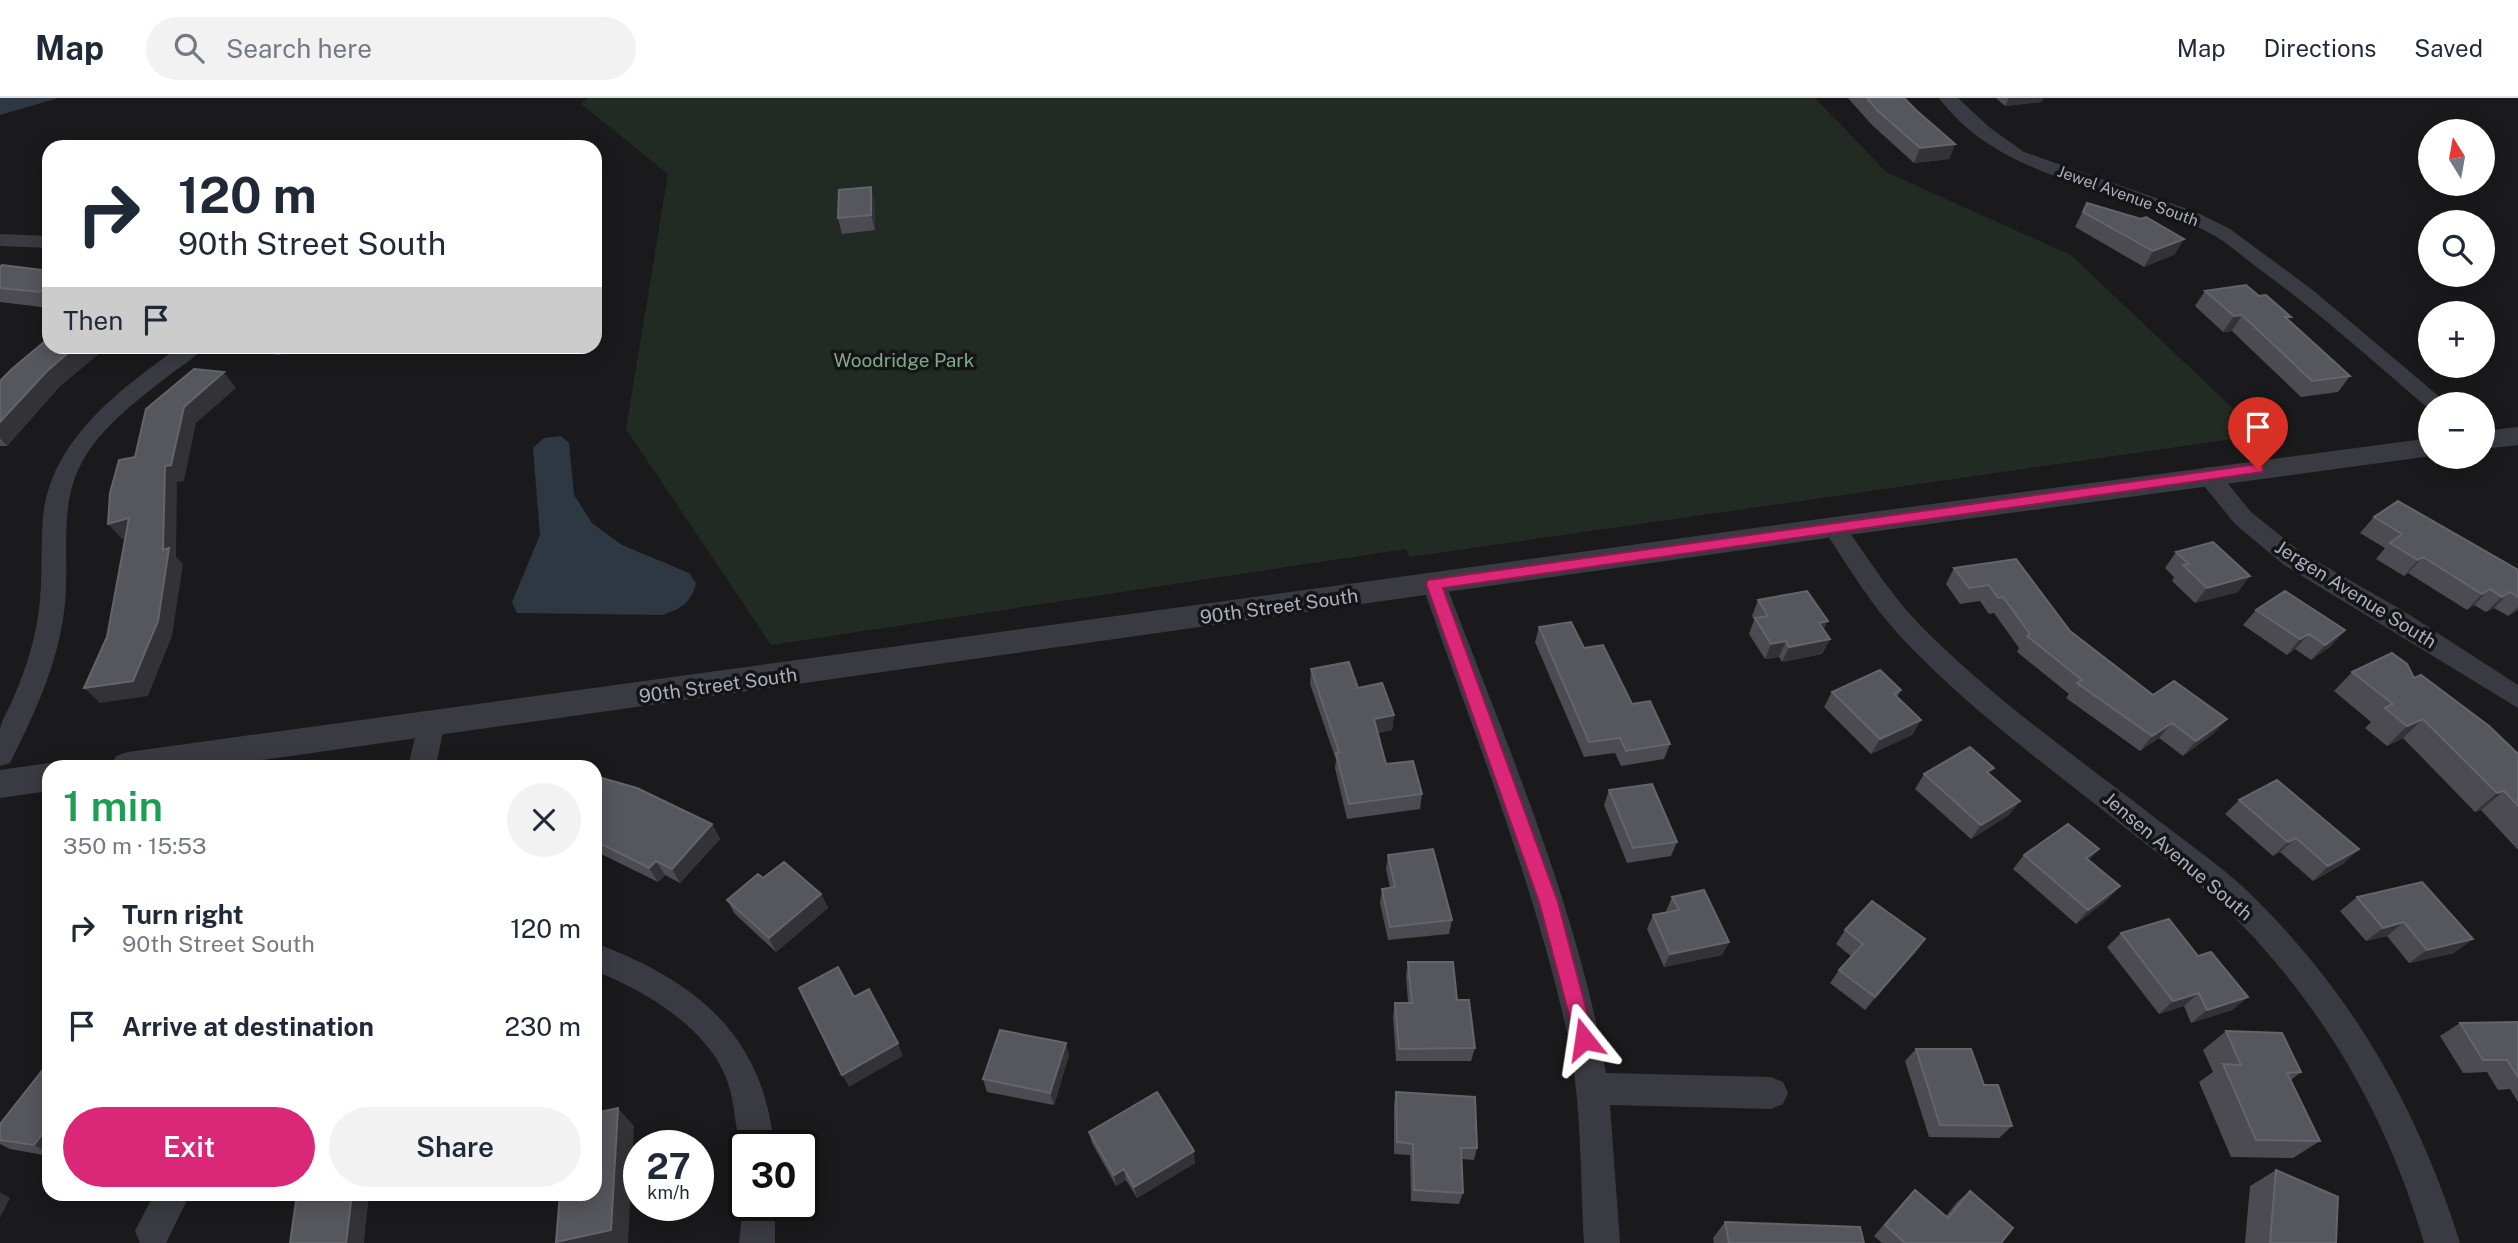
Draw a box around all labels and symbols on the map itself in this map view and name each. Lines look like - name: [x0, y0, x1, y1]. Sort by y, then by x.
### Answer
- north arrow: [2418, 119, 2496, 196]
- street label: Jewel Avenue South: [2055, 162, 2201, 230]
- park label: Woodridge Park: [834, 349, 975, 371]
- pin: [2228, 397, 2288, 469]
- street label: Jergen Avenue South: [2271, 535, 2441, 653]
- street label: 90th Street South: [1199, 584, 1359, 628]
- street label: 90th Street South: [638, 663, 798, 707]
- street label: Jensen Avenue South: [2099, 787, 2257, 925]
- position arrow: [1547, 1002, 1621, 1076]
- speed limit sign: 30: [728, 1130, 819, 1221]

